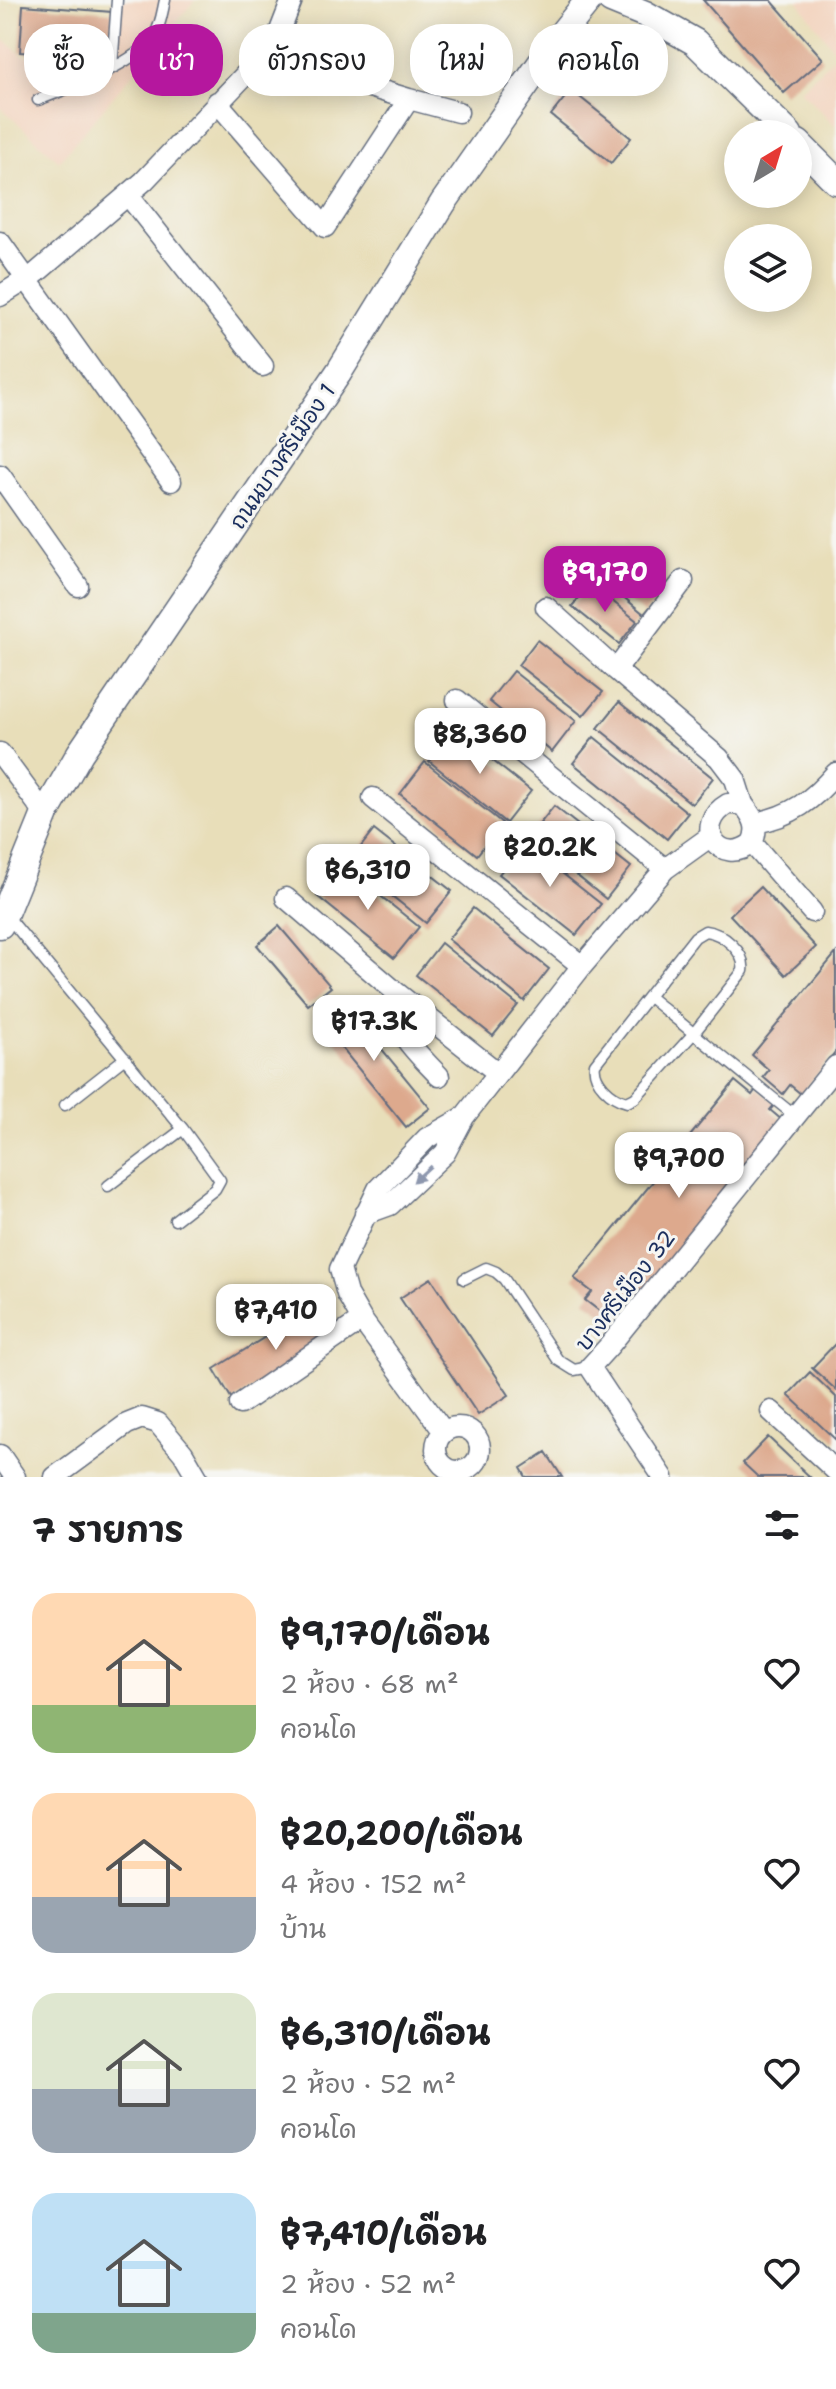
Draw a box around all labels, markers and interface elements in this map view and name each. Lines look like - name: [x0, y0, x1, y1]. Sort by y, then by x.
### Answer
- chip: ซื้อ: [24, 24, 114, 96]
- chip: เช่า: [130, 24, 223, 96]
- chip: ตัวกรอง: [239, 24, 394, 96]
- chip: ใหม่: [410, 24, 513, 96]
- chip: คอนโด: [529, 24, 668, 96]
- north arrow: [724, 120, 812, 208]
- map controls: [724, 120, 812, 312]
- button: layers: [724, 224, 812, 312]
- street label: ถนนบางศรีเมือง 1: [223, 378, 342, 535]
- pin: ฿9,170: [540, 546, 670, 614]
- text: ฿9,170: [562, 554, 648, 589]
- pin: ฿8,360: [415, 708, 545, 776]
- text: ฿8,360: [433, 716, 527, 751]
- pin: ฿20.2K: [485, 821, 615, 889]
- text: ฿20.2K: [503, 829, 597, 864]
- pin: ฿6,310: [303, 844, 433, 912]
- text: ฿6,310: [325, 852, 411, 887]
- pin: ฿17.3K: [309, 995, 439, 1063]
- text: ฿17.3K: [331, 1003, 417, 1038]
- pin: ฿9,700: [614, 1132, 744, 1200]
- text: ฿9,700: [633, 1140, 725, 1175]
- one-way arrow: [413, 1165, 432, 1183]
- street label: บางศรีเมือง 32: [569, 1224, 682, 1357]
- pin: ฿7,410: [211, 1284, 341, 1352]
- text: ฿7,410: [234, 1292, 318, 1327]
- icon: filters: [760, 1503, 804, 1547]
- text: 7 รายการ: [32, 1507, 184, 1553]
- text: ฿9,170/เดือน: [280, 1610, 490, 1656]
- icon: home: [96, 1625, 192, 1721]
- icon: heart: [760, 1651, 804, 1695]
- text: 2 ห้อง · 68 m²: [280, 1666, 459, 1701]
- text: คอนโด: [280, 1711, 357, 1746]
- text: ฿20,200/เดือน: [280, 1810, 523, 1856]
- icon: home: [96, 1825, 192, 1921]
- icon: heart: [760, 1851, 804, 1895]
- text: 4 ห้อง · 152 m²: [280, 1866, 467, 1901]
- text: บ้าน: [280, 1911, 326, 1946]
- text: ฿6,310/เดือน: [280, 2010, 491, 2056]
- icon: home: [96, 2025, 192, 2121]
- icon: heart: [760, 2051, 804, 2095]
- text: 2 ห้อง · 52 m²: [280, 2066, 456, 2101]
- text: คอนโด: [280, 2111, 357, 2146]
- text: ฿7,410/เดือน: [280, 2210, 487, 2256]
- icon: home: [96, 2225, 192, 2321]
- icon: heart: [760, 2251, 804, 2295]
- text: 2 ห้อง · 52 m²: [280, 2266, 456, 2301]
- text: คอนโด: [280, 2311, 357, 2346]

